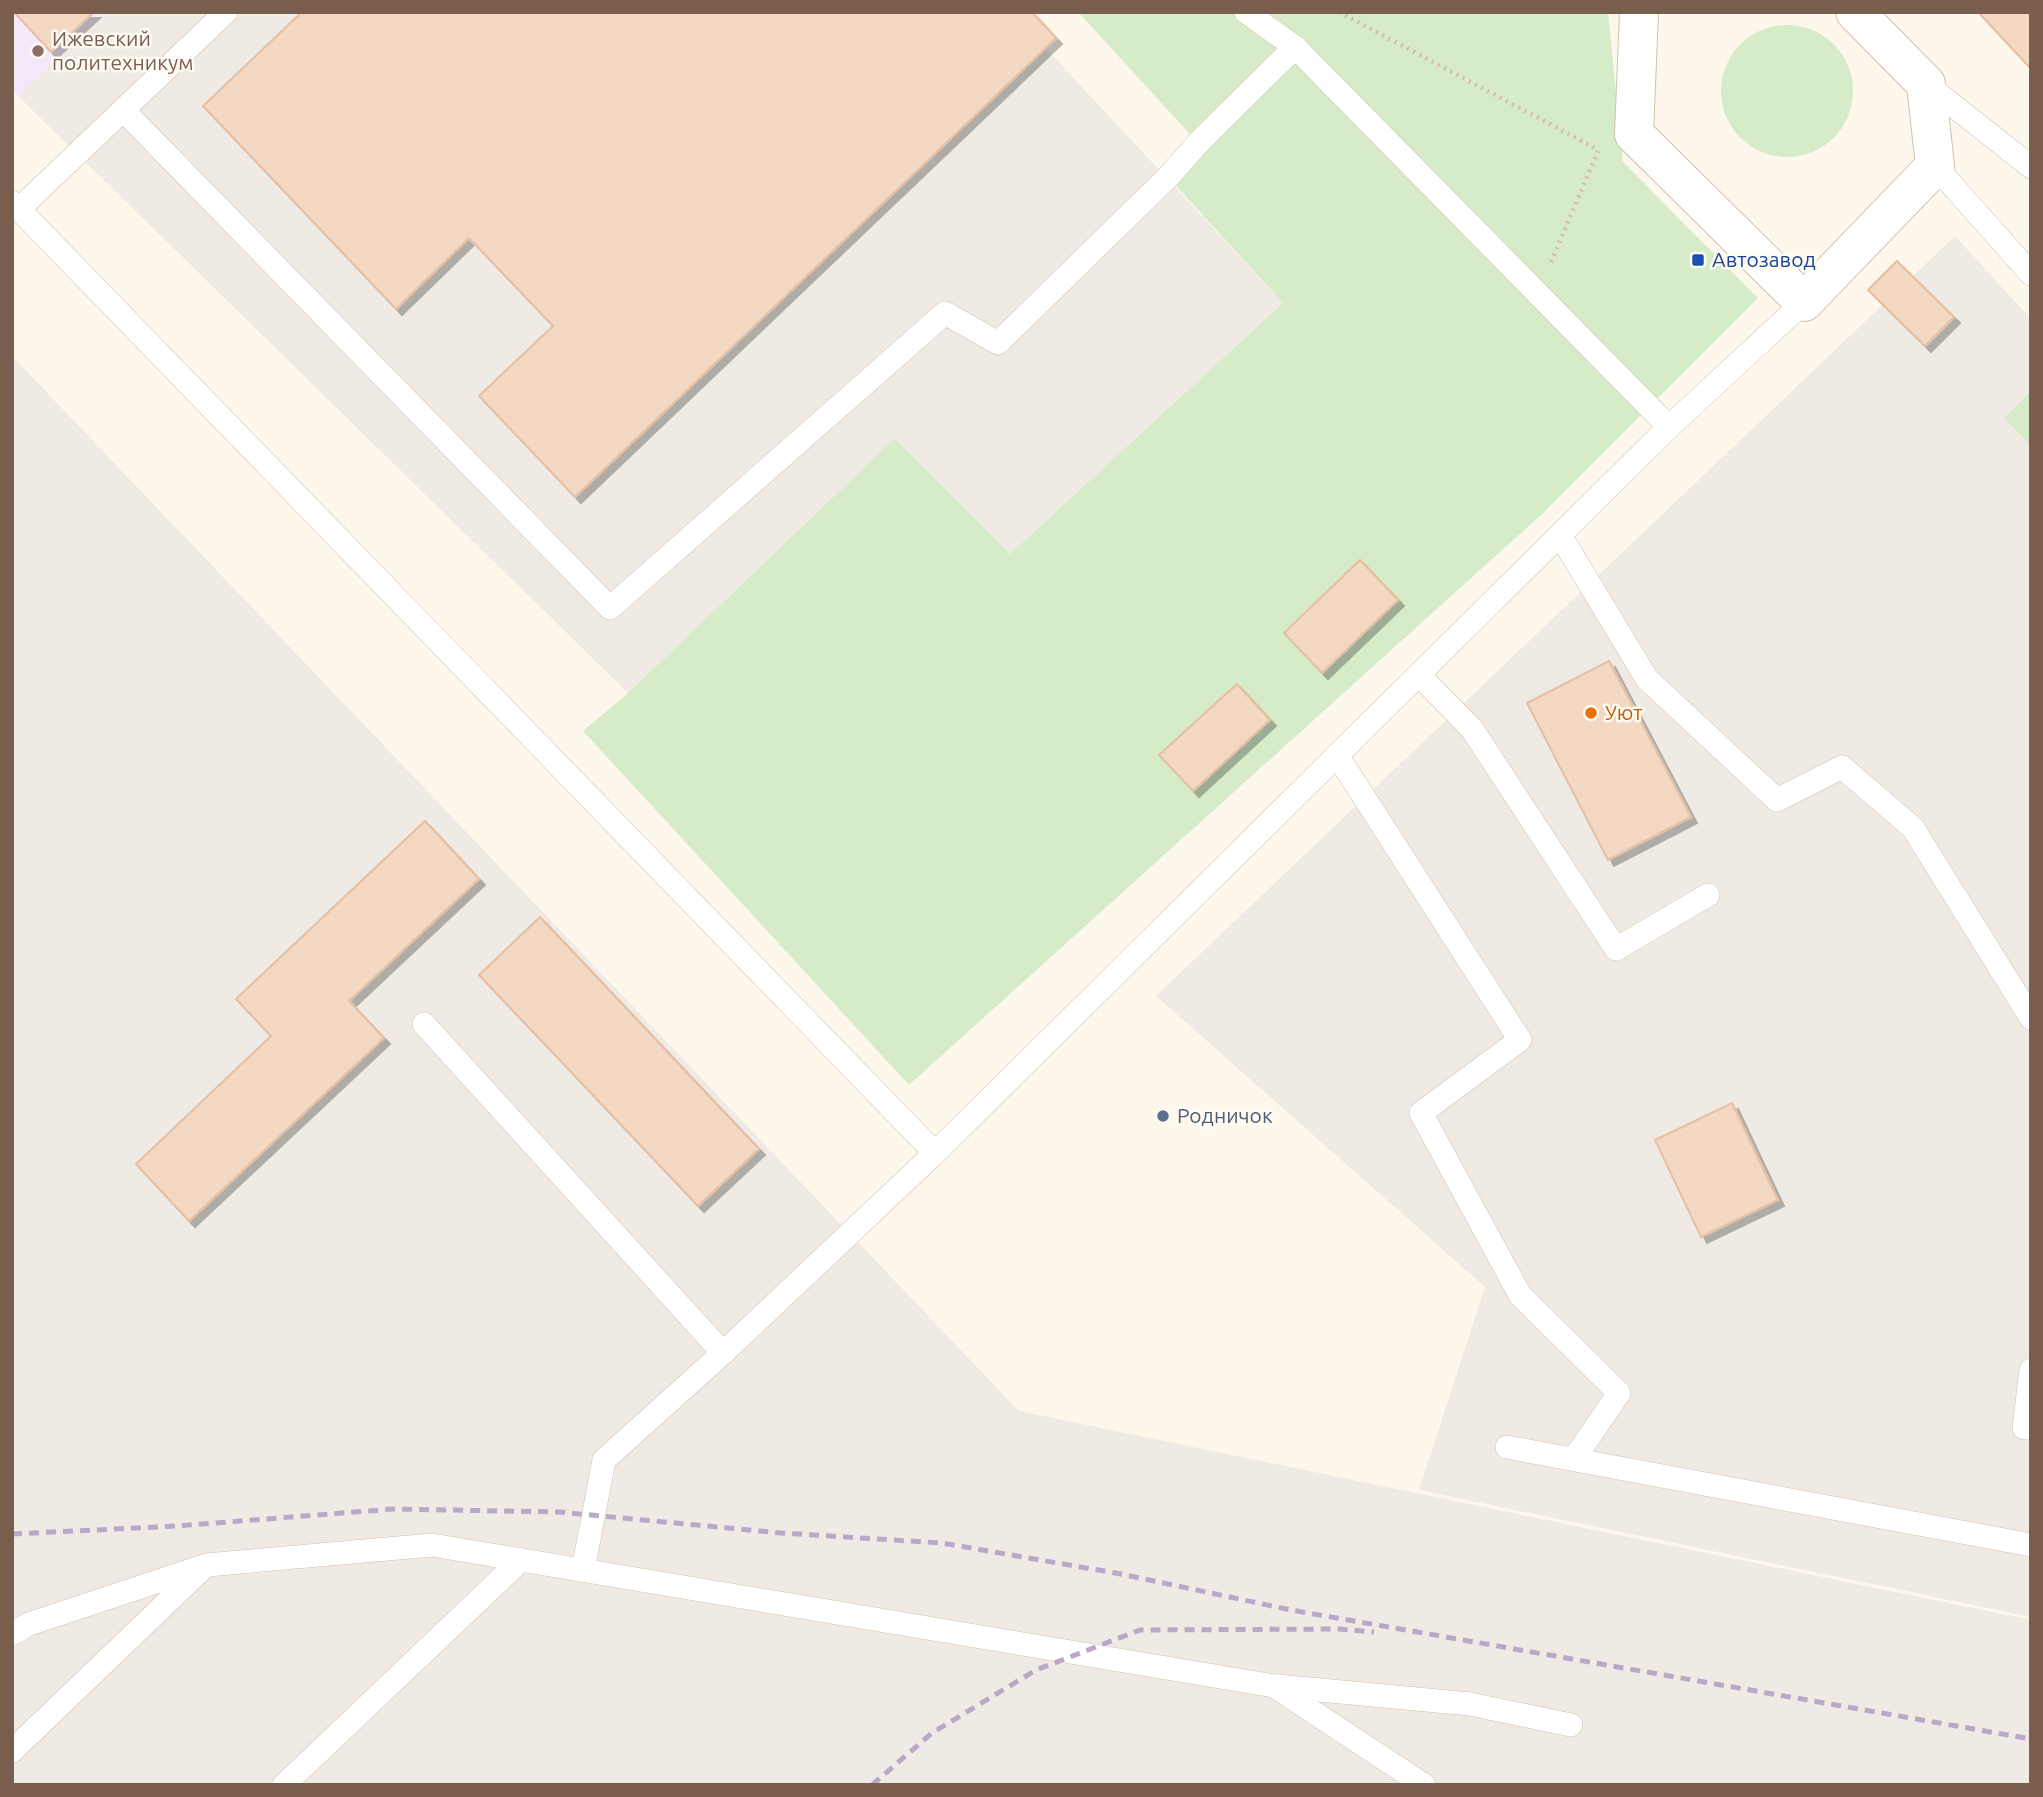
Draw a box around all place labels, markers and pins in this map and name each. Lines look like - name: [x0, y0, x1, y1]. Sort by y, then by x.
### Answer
- place label: Ижевский политехникум: [52, 26, 194, 74]
- marker: Ижевский политехникум: [30, 43, 46, 59]
- place label: Автозавод: [1712, 247, 1816, 271]
- marker: Автозавод: [1690, 252, 1706, 268]
- place label: Уют: [1605, 700, 1643, 724]
- marker: Уют: [1583, 705, 1599, 721]
- place label: Родничок: [1177, 1103, 1273, 1127]
- marker: Родничок: [1155, 1108, 1171, 1124]

